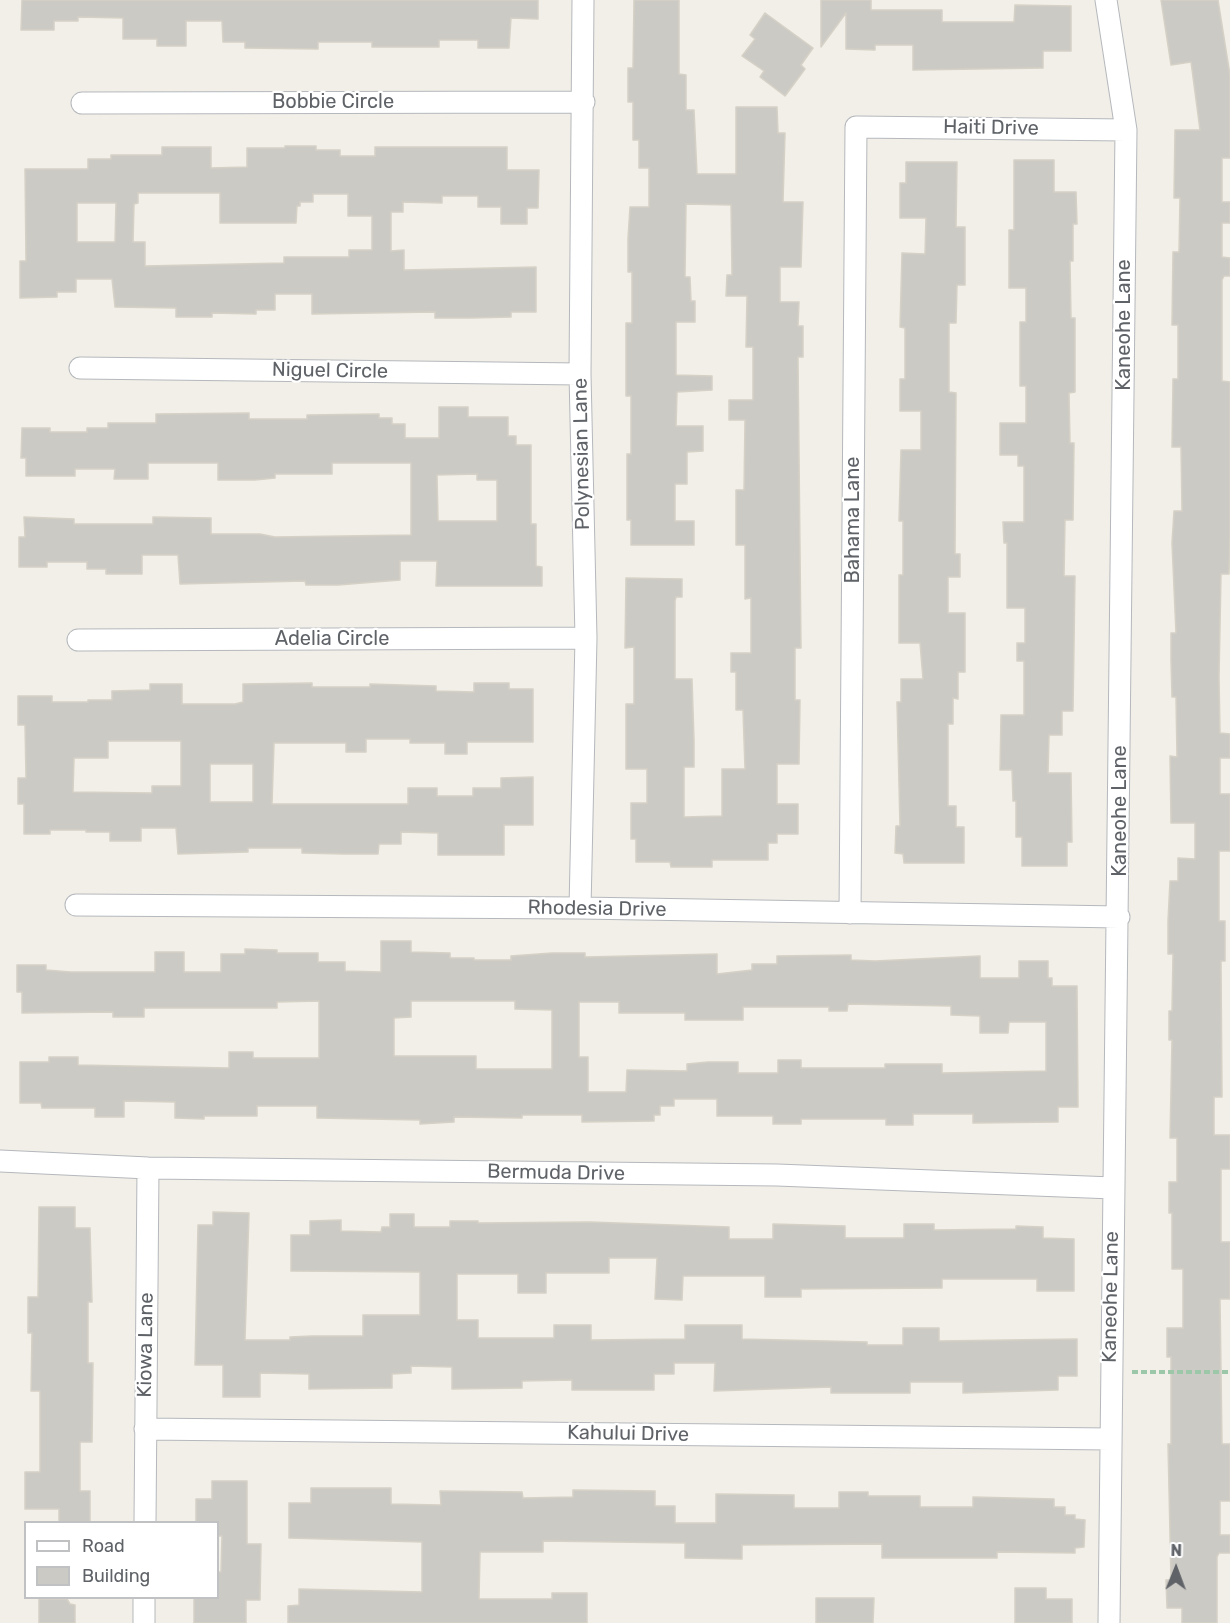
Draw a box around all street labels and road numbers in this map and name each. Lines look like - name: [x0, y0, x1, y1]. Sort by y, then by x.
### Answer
- street label: Bobbie Circle: [272, 90, 394, 114]
- street label: Haiti Drive: [943, 115, 1039, 141]
- street label: Kaneohe Lane: [1112, 259, 1136, 391]
- street label: Niguel Circle: [272, 358, 388, 384]
- street label: Polynesian Lane: [569, 378, 595, 530]
- street label: Bahama Lane: [841, 457, 865, 583]
- street label: Adelia Circle: [275, 627, 389, 651]
- street label: Kaneohe Lane: [1108, 745, 1132, 877]
- street label: Rhodesia Drive: [527, 896, 667, 922]
- street label: Bermuda Drive: [487, 1160, 625, 1186]
- street label: Kaneohe Lane: [1098, 1231, 1124, 1363]
- street label: Kiowa Lane: [133, 1292, 159, 1398]
- street label: Kahului Drive: [567, 1421, 689, 1447]

